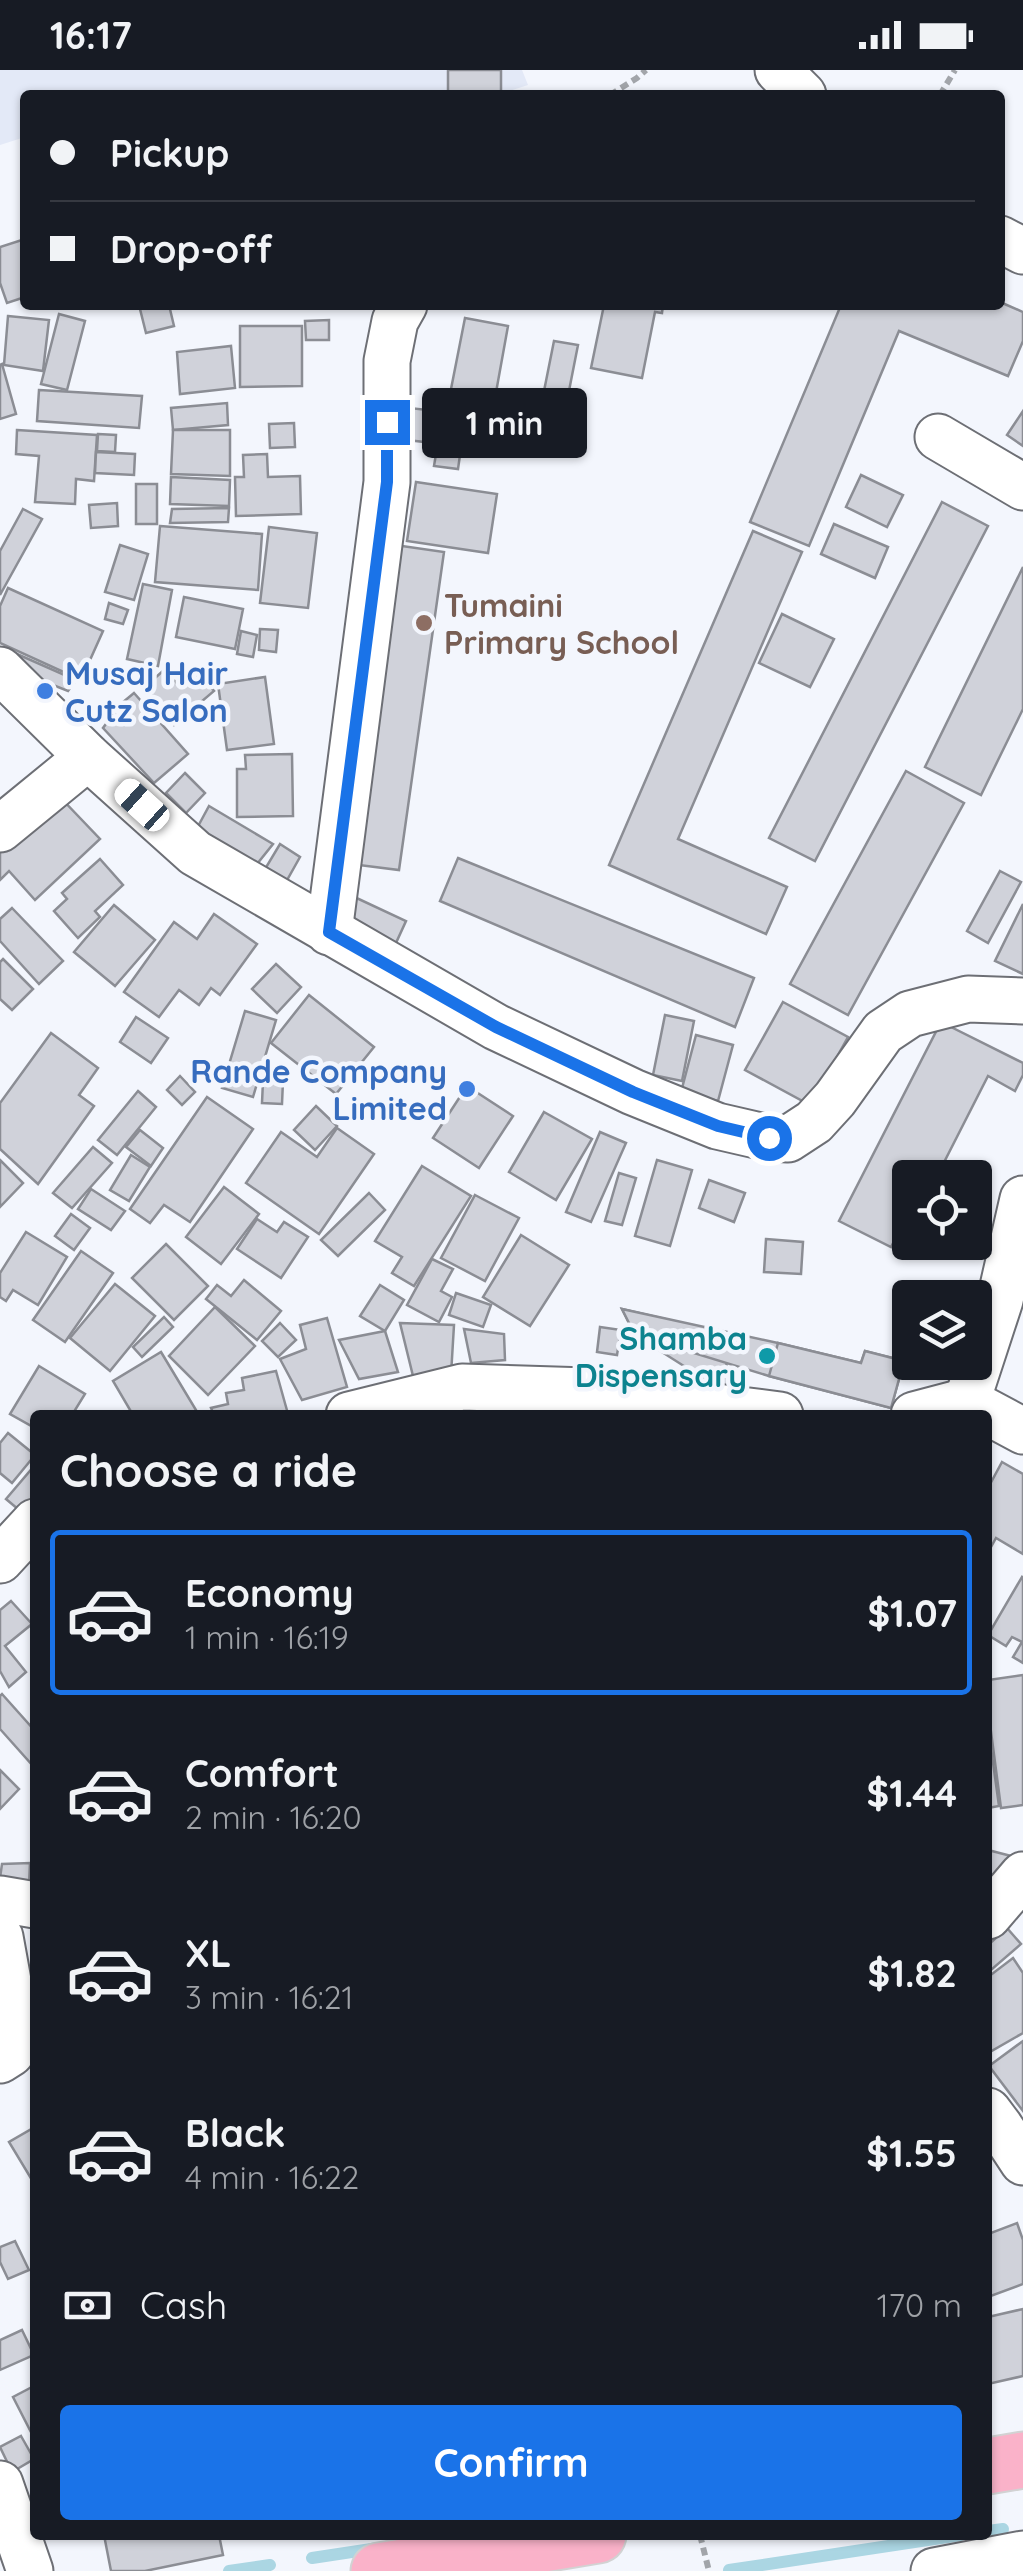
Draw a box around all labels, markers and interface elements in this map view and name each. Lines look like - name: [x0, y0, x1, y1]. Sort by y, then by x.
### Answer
- text: 16:17: [50, 11, 132, 59]
- text: Pickup: [110, 129, 229, 177]
- text: Drop-off: [110, 225, 272, 273]
- callout: 1 min: [422, 387, 587, 457]
- route end: [365, 400, 410, 445]
- text: 1 min: [466, 403, 543, 443]
- place label: Tumaini Primary School: [444, 585, 679, 662]
- marker: Tumaini Primary School: [413, 612, 435, 634]
- place label: Musaj Hair Cutz Salon: [65, 653, 228, 730]
- marker: Musaj Hair Cutz Salon: [34, 680, 56, 702]
- car: [110, 774, 174, 836]
- place label: Rande Company Limited: [190, 1051, 447, 1128]
- marker: Rande Company Limited: [456, 1078, 478, 1100]
- route start: [747, 1116, 792, 1161]
- map controls: [892, 1160, 992, 1380]
- button: locate: [892, 1160, 992, 1260]
- button: layers: [892, 1280, 992, 1380]
- place label: Shamba Dispensary: [575, 1318, 747, 1395]
- marker: Shamba Dispensary: [756, 1345, 778, 1367]
- text: Choose a ride: [60, 1442, 357, 1498]
- icon: car: [65, 1568, 155, 1658]
- text: Economy: [185, 1569, 354, 1617]
- text: $1.07: [867, 1589, 957, 1637]
- text: 1 min · 16:19: [185, 1617, 349, 1657]
- icon: car: [65, 1748, 155, 1838]
- text: Comfort: [185, 1749, 339, 1797]
- text: $1.44: [867, 1769, 957, 1817]
- text: 2 min · 16:20: [185, 1797, 362, 1837]
- icon: car: [65, 1928, 155, 2018]
- text: XL: [185, 1929, 231, 1977]
- text: $1.82: [868, 1949, 957, 1997]
- text: 3 min · 16:21: [185, 1977, 353, 2017]
- icon: car: [65, 2108, 155, 2198]
- text: Black: [185, 2109, 285, 2157]
- text: $1.55: [866, 2129, 957, 2177]
- text: 4 min · 16:22: [185, 2157, 359, 2197]
- icon: cash: [60, 2278, 115, 2333]
- text: Cash: [140, 2281, 227, 2329]
- text: 170 m: [877, 2285, 962, 2325]
- button: Confirm: [60, 2405, 962, 2520]

